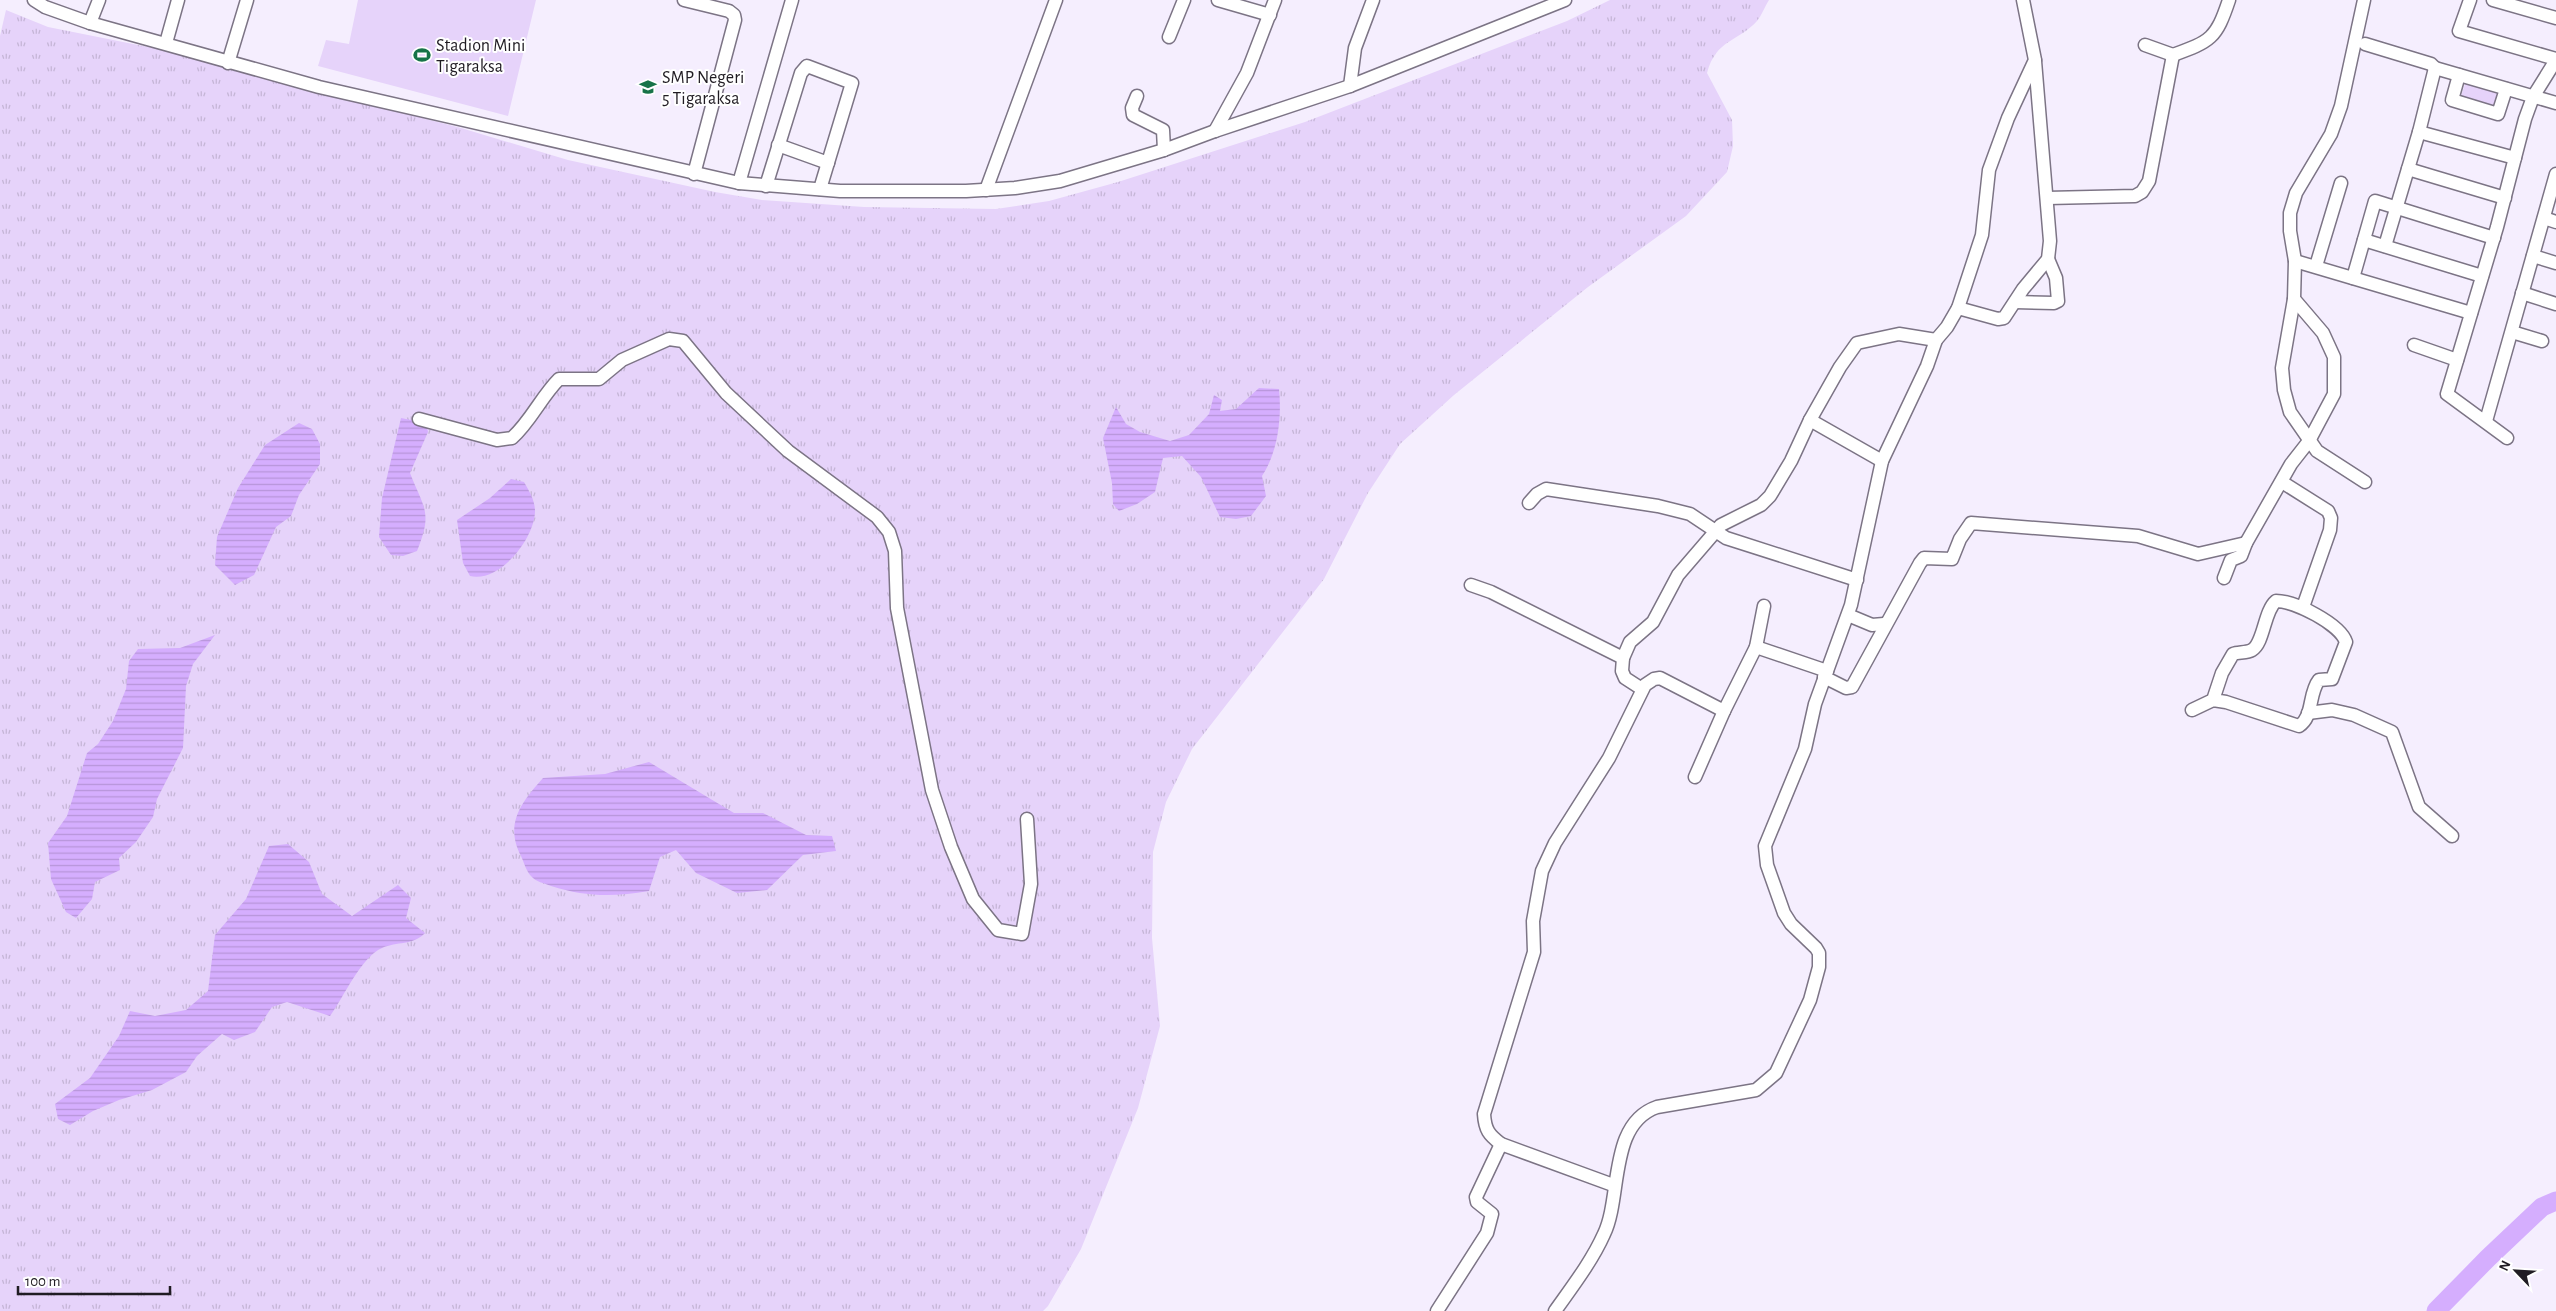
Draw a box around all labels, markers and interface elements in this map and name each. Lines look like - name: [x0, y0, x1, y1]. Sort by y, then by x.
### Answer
- place label: Stadion Mini Tigaraksa: [436, 37, 525, 76]
- sports icon: Stadion Mini Tigaraksa: [412, 45, 432, 65]
- place label: SMP Negeri 5 Tigaraksa: [662, 69, 744, 108]
- school or university icon: SMP Negeri 5 Tigaraksa: [638, 77, 658, 97]
- north arrow: [2491, 1246, 2541, 1296]
- text: N: [2497, 1259, 2514, 1273]
- scale bar: [18, 1264, 170, 1296]
- text: 100 m: [25, 1274, 60, 1289]

